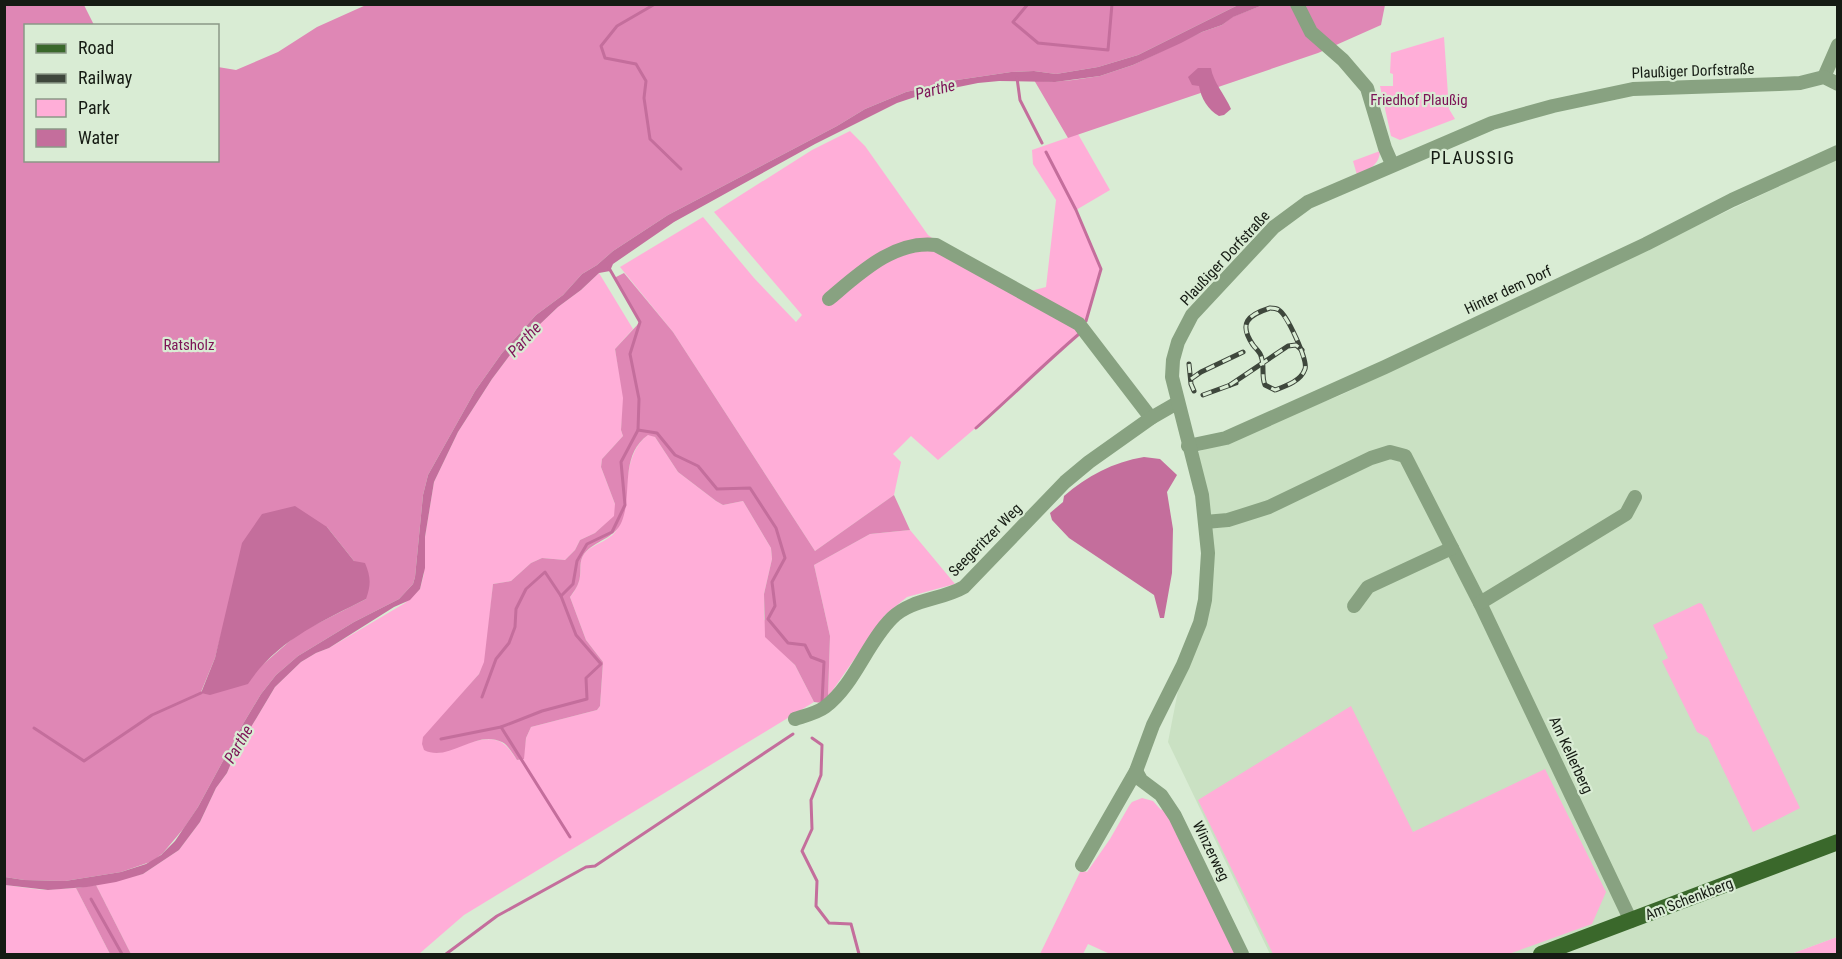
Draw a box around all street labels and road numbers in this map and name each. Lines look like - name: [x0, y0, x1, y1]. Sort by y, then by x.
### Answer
- street label: Plaußiger Dorfstraße: [1631, 60, 1755, 82]
- street label: Plaußiger Dorfstraße: [1176, 207, 1274, 309]
- street label: Hinter dem Dorf: [1462, 262, 1555, 318]
- street label: Seegeritzer Weg: [945, 500, 1025, 580]
- street label: Am Kellerberg: [1545, 714, 1597, 796]
- street label: Winzerweg: [1189, 818, 1233, 884]
- street label: Am Schenkberg: [1643, 874, 1735, 924]

